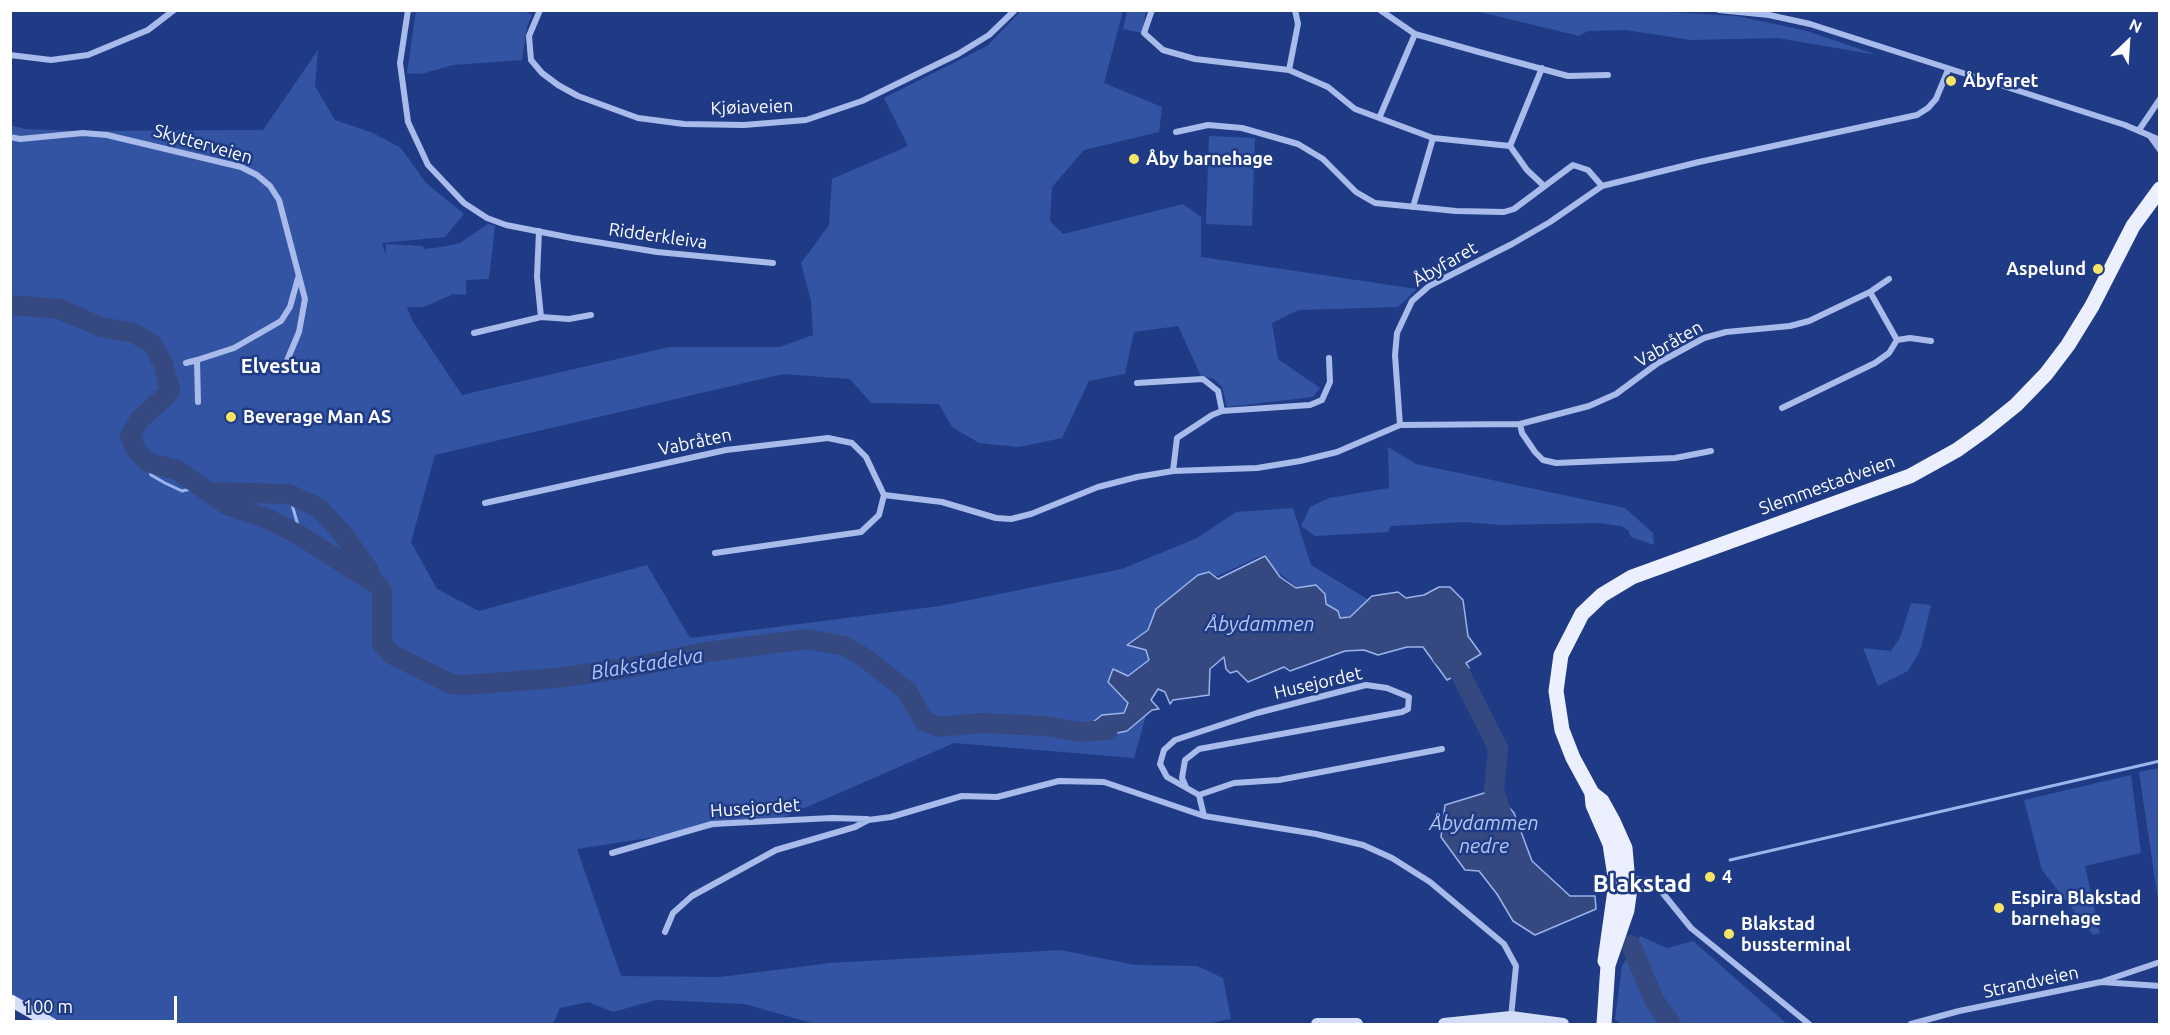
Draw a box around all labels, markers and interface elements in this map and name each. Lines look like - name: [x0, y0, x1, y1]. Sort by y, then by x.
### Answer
- north arrow: [2098, 12, 2158, 72]
- text: N: [2126, 15, 2145, 36]
- place label: Åbyfaret: [1963, 70, 2038, 92]
- marker: Åbyfaret: [1944, 74, 1958, 88]
- street label: Kjøiaveien: [710, 95, 794, 119]
- street label: Skytterveien: [151, 120, 255, 168]
- place label: Åby barnehage: [1146, 148, 1273, 170]
- marker: Åby barnehage: [1127, 152, 1141, 166]
- street label: Ridderkleiva: [607, 218, 709, 254]
- street label: Åbyfaret: [1409, 237, 1481, 291]
- place label: Aspelund: [2006, 258, 2086, 280]
- marker: Aspelund: [2091, 262, 2105, 276]
- street label: Vabråten: [1631, 316, 1707, 372]
- district label: Elvestua: [241, 354, 321, 378]
- place label: Beverage Man AS: [243, 406, 391, 428]
- marker: Beverage Man AS: [224, 410, 238, 424]
- street label: Vabråten: [656, 424, 734, 460]
- street label: Slemmestadveien: [1756, 450, 1898, 520]
- water label: Åbydammen: [1205, 612, 1315, 636]
- water label: Blakstadelva: [589, 643, 705, 685]
- street label: Husejordet: [1272, 662, 1364, 704]
- street label: Husejordet: [709, 794, 801, 822]
- water label: Åbydammen nedre: [1429, 811, 1539, 858]
- place label: 4: [1722, 866, 1732, 888]
- district label: Blakstad: [1593, 870, 1691, 898]
- marker: 4: [1703, 870, 1717, 884]
- place label: Espira Blakstad barnehage: [2011, 887, 2141, 930]
- marker: Espira Blakstad barnehage: [1992, 901, 2006, 915]
- place label: Blakstad bussterminal: [1741, 913, 1851, 956]
- marker: Blakstad bussterminal: [1722, 927, 1736, 941]
- street label: Strandveien: [1981, 961, 2081, 1003]
- scale bar: [15, 984, 180, 1022]
- text: 100 m: [23, 996, 73, 1016]

